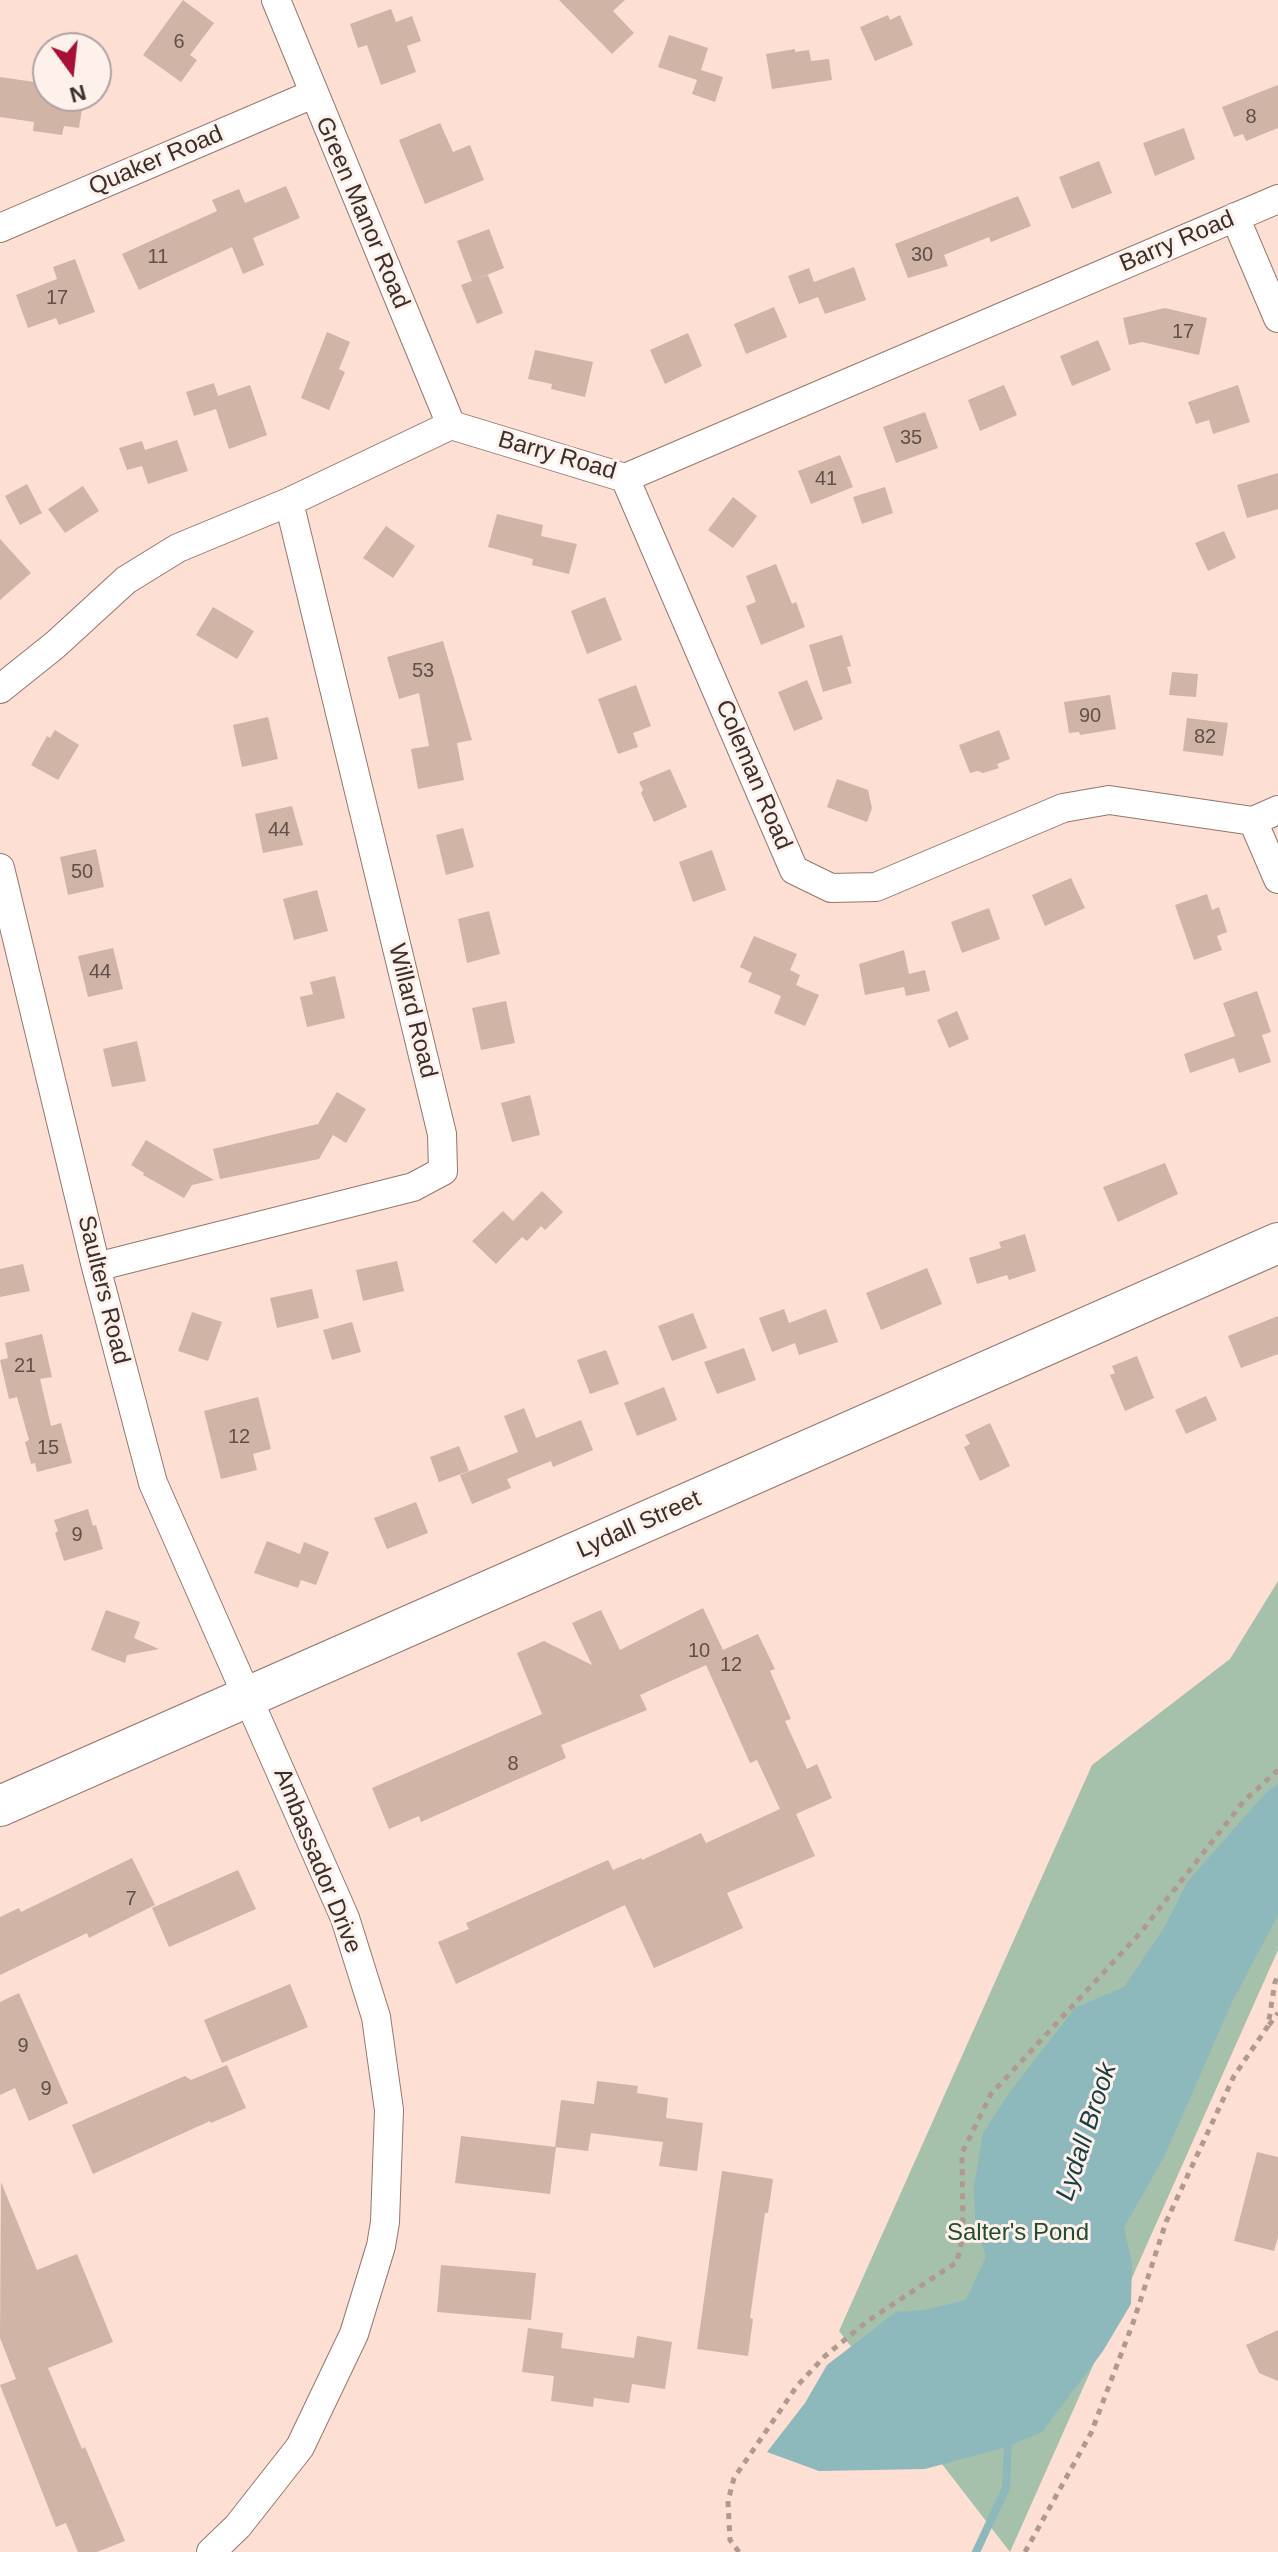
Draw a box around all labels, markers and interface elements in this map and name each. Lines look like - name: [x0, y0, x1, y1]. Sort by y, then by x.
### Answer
- house number: 6: [173, 30, 185, 54]
- north arrow: [32, 32, 112, 112]
- text: N: [67, 80, 89, 108]
- house number: 8: [1245, 105, 1257, 129]
- street label: Green Manor Road: [309, 113, 415, 313]
- street label: Quaker Road: [85, 120, 227, 202]
- street label: Barry Road: [1116, 205, 1238, 279]
- house number: 30: [911, 243, 933, 267]
- house number: 11: [148, 245, 168, 269]
- house number: 17: [46, 286, 68, 310]
- house number: 17: [1172, 320, 1194, 344]
- street label: Barry Road: [495, 425, 619, 487]
- house number: 35: [900, 426, 922, 450]
- house number: 41: [815, 467, 837, 491]
- house number: 53: [412, 659, 434, 683]
- street label: Coleman Road: [708, 696, 798, 854]
- house number: 90: [1079, 704, 1101, 728]
- house number: 82: [1194, 725, 1216, 749]
- house number: 44: [268, 818, 290, 842]
- house number: 50: [71, 860, 93, 884]
- street label: Willard Road: [381, 941, 443, 1081]
- house number: 44: [89, 960, 111, 984]
- street label: Saulters Road: [71, 1213, 135, 1367]
- house number: 21: [14, 1354, 36, 1378]
- house number: 12: [228, 1425, 250, 1449]
- house number: 15: [37, 1436, 59, 1460]
- street label: Lydall Street: [573, 1485, 705, 1565]
- house number: 9: [71, 1523, 83, 1547]
- house number: 10: [688, 1639, 710, 1663]
- house number: 12: [720, 1653, 742, 1677]
- house number: 8: [507, 1752, 519, 1776]
- street label: Ambassador Drive: [267, 1764, 367, 1958]
- house number: 7: [125, 1887, 137, 1911]
- house number: 9: [17, 2034, 29, 2058]
- water label: Lydall Brook: [1050, 2059, 1124, 2205]
- house number: 9: [40, 2077, 52, 2101]
- park label: Salter's Pond: [947, 2219, 1089, 2247]

